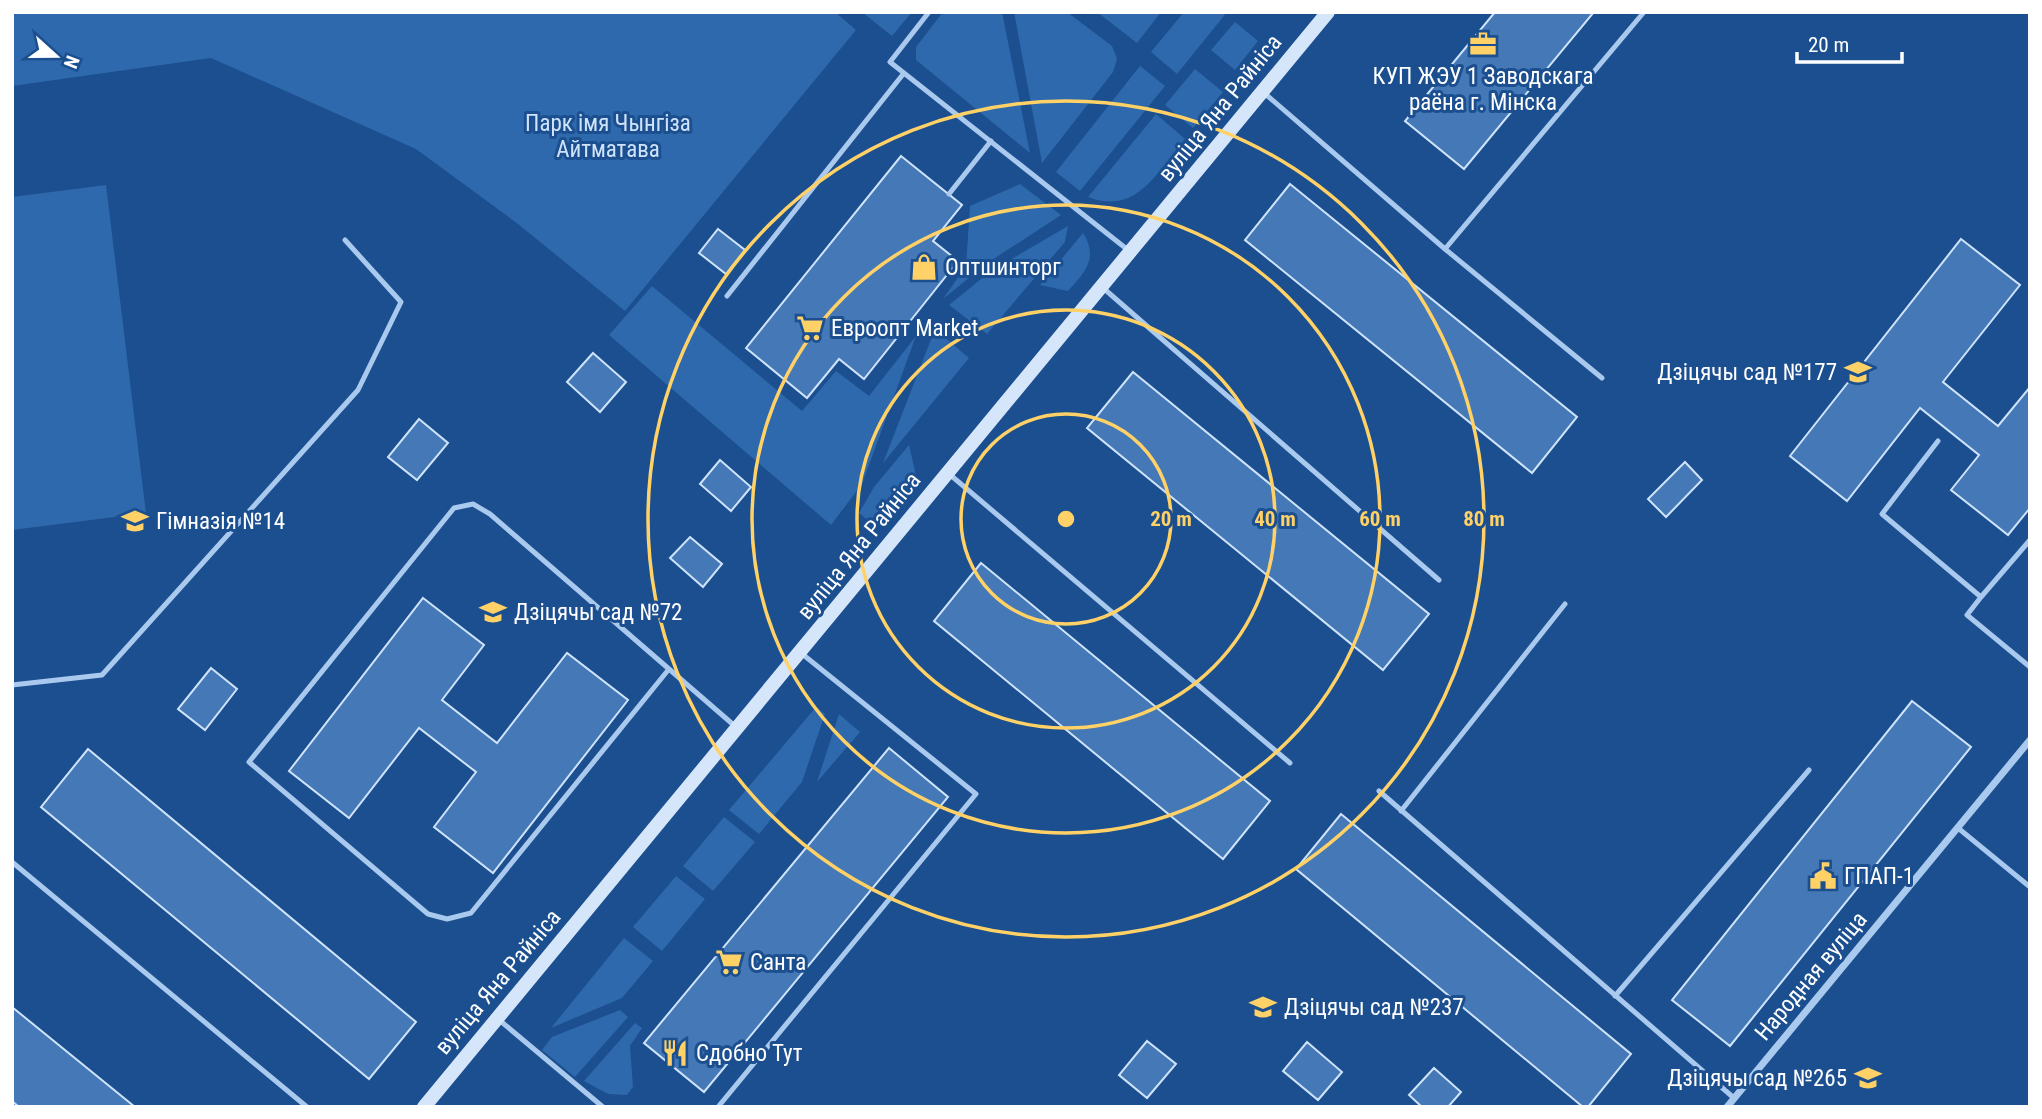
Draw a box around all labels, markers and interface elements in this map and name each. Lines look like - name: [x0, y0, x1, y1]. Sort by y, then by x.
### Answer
- north arrow: [21, 21, 91, 91]
- scale bar: [1797, 21, 1902, 65]
- street label: вуліца Яна Райніса: [1153, 29, 1287, 187]
- office icon: КУП ЖЭУ 1 Заводскага раёна г. Мінска: [1468, 29, 1498, 59]
- text: 20 m: [1808, 33, 1849, 57]
- text: N: [59, 52, 84, 71]
- place label: КУП ЖЭУ 1 Заводскага раёна г. Мінска: [1373, 63, 1593, 116]
- park label: Парк імя Чынгіза Айтматава: [525, 110, 691, 163]
- shop icon: Оптшинторг: [909, 252, 939, 282]
- place label: Оптшинторг: [945, 254, 1061, 281]
- supermarket icon: Евроопт Market: [795, 313, 825, 343]
- place label: Евроопт Market: [831, 315, 978, 342]
- school or university icon: Дзіцячы сад №177: [1843, 357, 1873, 387]
- place label: Дзіцячы сад №177: [1657, 359, 1837, 386]
- street label: вуліца Яна Райніса: [792, 467, 926, 625]
- school or university icon: Гімназія №14: [120, 506, 150, 536]
- centre of rings: [1054, 507, 1078, 531]
- text: 20 m: [1150, 507, 1192, 531]
- text: 40 m: [1254, 507, 1296, 531]
- text: 60 m: [1359, 507, 1401, 531]
- text: 80 m: [1463, 507, 1505, 531]
- place label: Гімназія №14: [156, 508, 285, 535]
- school or university icon: Дзіцячы сад №72: [478, 597, 508, 627]
- place label: Дзіцячы сад №72: [514, 599, 682, 626]
- public building icon: ГПАП-1: [1808, 861, 1838, 891]
- place label: ГПАП-1: [1844, 863, 1914, 890]
- street label: вуліца Яна Райніса: [430, 904, 566, 1060]
- street label: Народная вуліца: [1749, 906, 1873, 1046]
- supermarket icon: Санта: [714, 947, 744, 977]
- place label: Санта: [750, 949, 806, 976]
- school or university icon: Дзіцячы сад №237: [1248, 992, 1278, 1022]
- place label: Дзіцячы сад №237: [1284, 994, 1464, 1021]
- restaurant icon: Сдобно Тут: [660, 1038, 690, 1068]
- place label: Сдобно Тут: [696, 1040, 803, 1067]
- school or university icon: Дзіцячы сад №265: [1853, 1063, 1883, 1093]
- place label: Дзіцячы сад №265: [1667, 1065, 1847, 1092]

